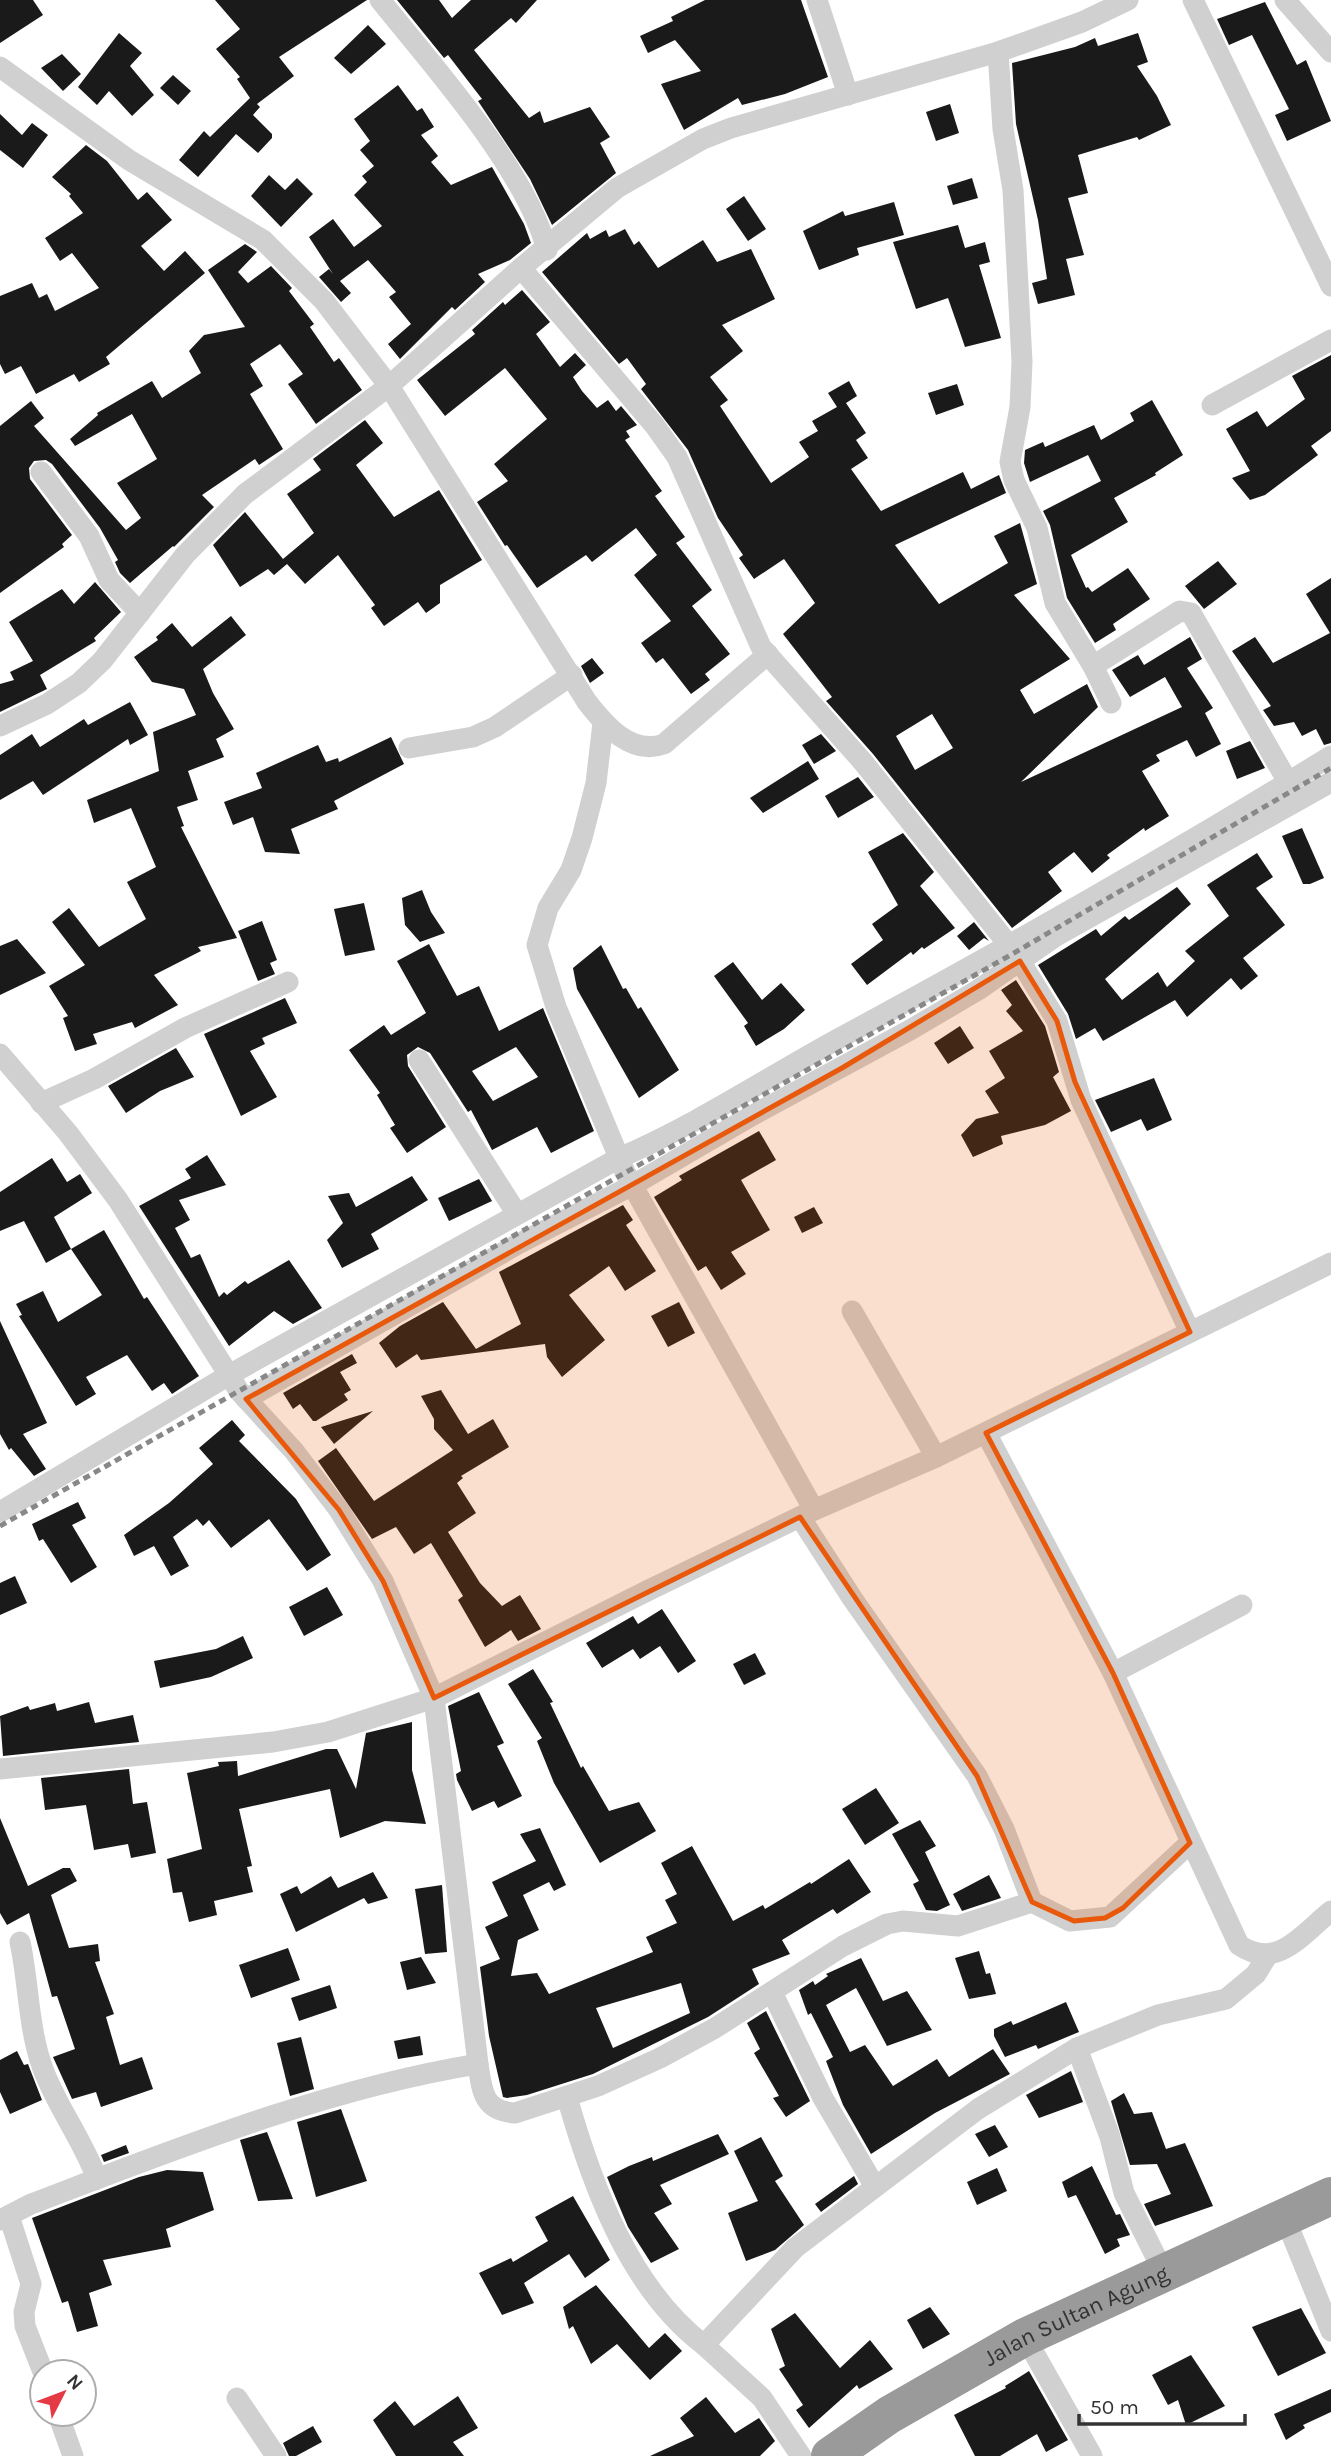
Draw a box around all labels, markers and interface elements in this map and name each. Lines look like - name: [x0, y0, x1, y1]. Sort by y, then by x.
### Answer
- street label: Jalan Sultan Agung: [979, 2259, 1173, 2372]
- north arrow: [28, 2358, 98, 2428]
- text: N: [62, 2370, 88, 2395]
- scale bar: [1079, 2382, 1245, 2426]
- text: 50 m: [1090, 2395, 1139, 2419]

